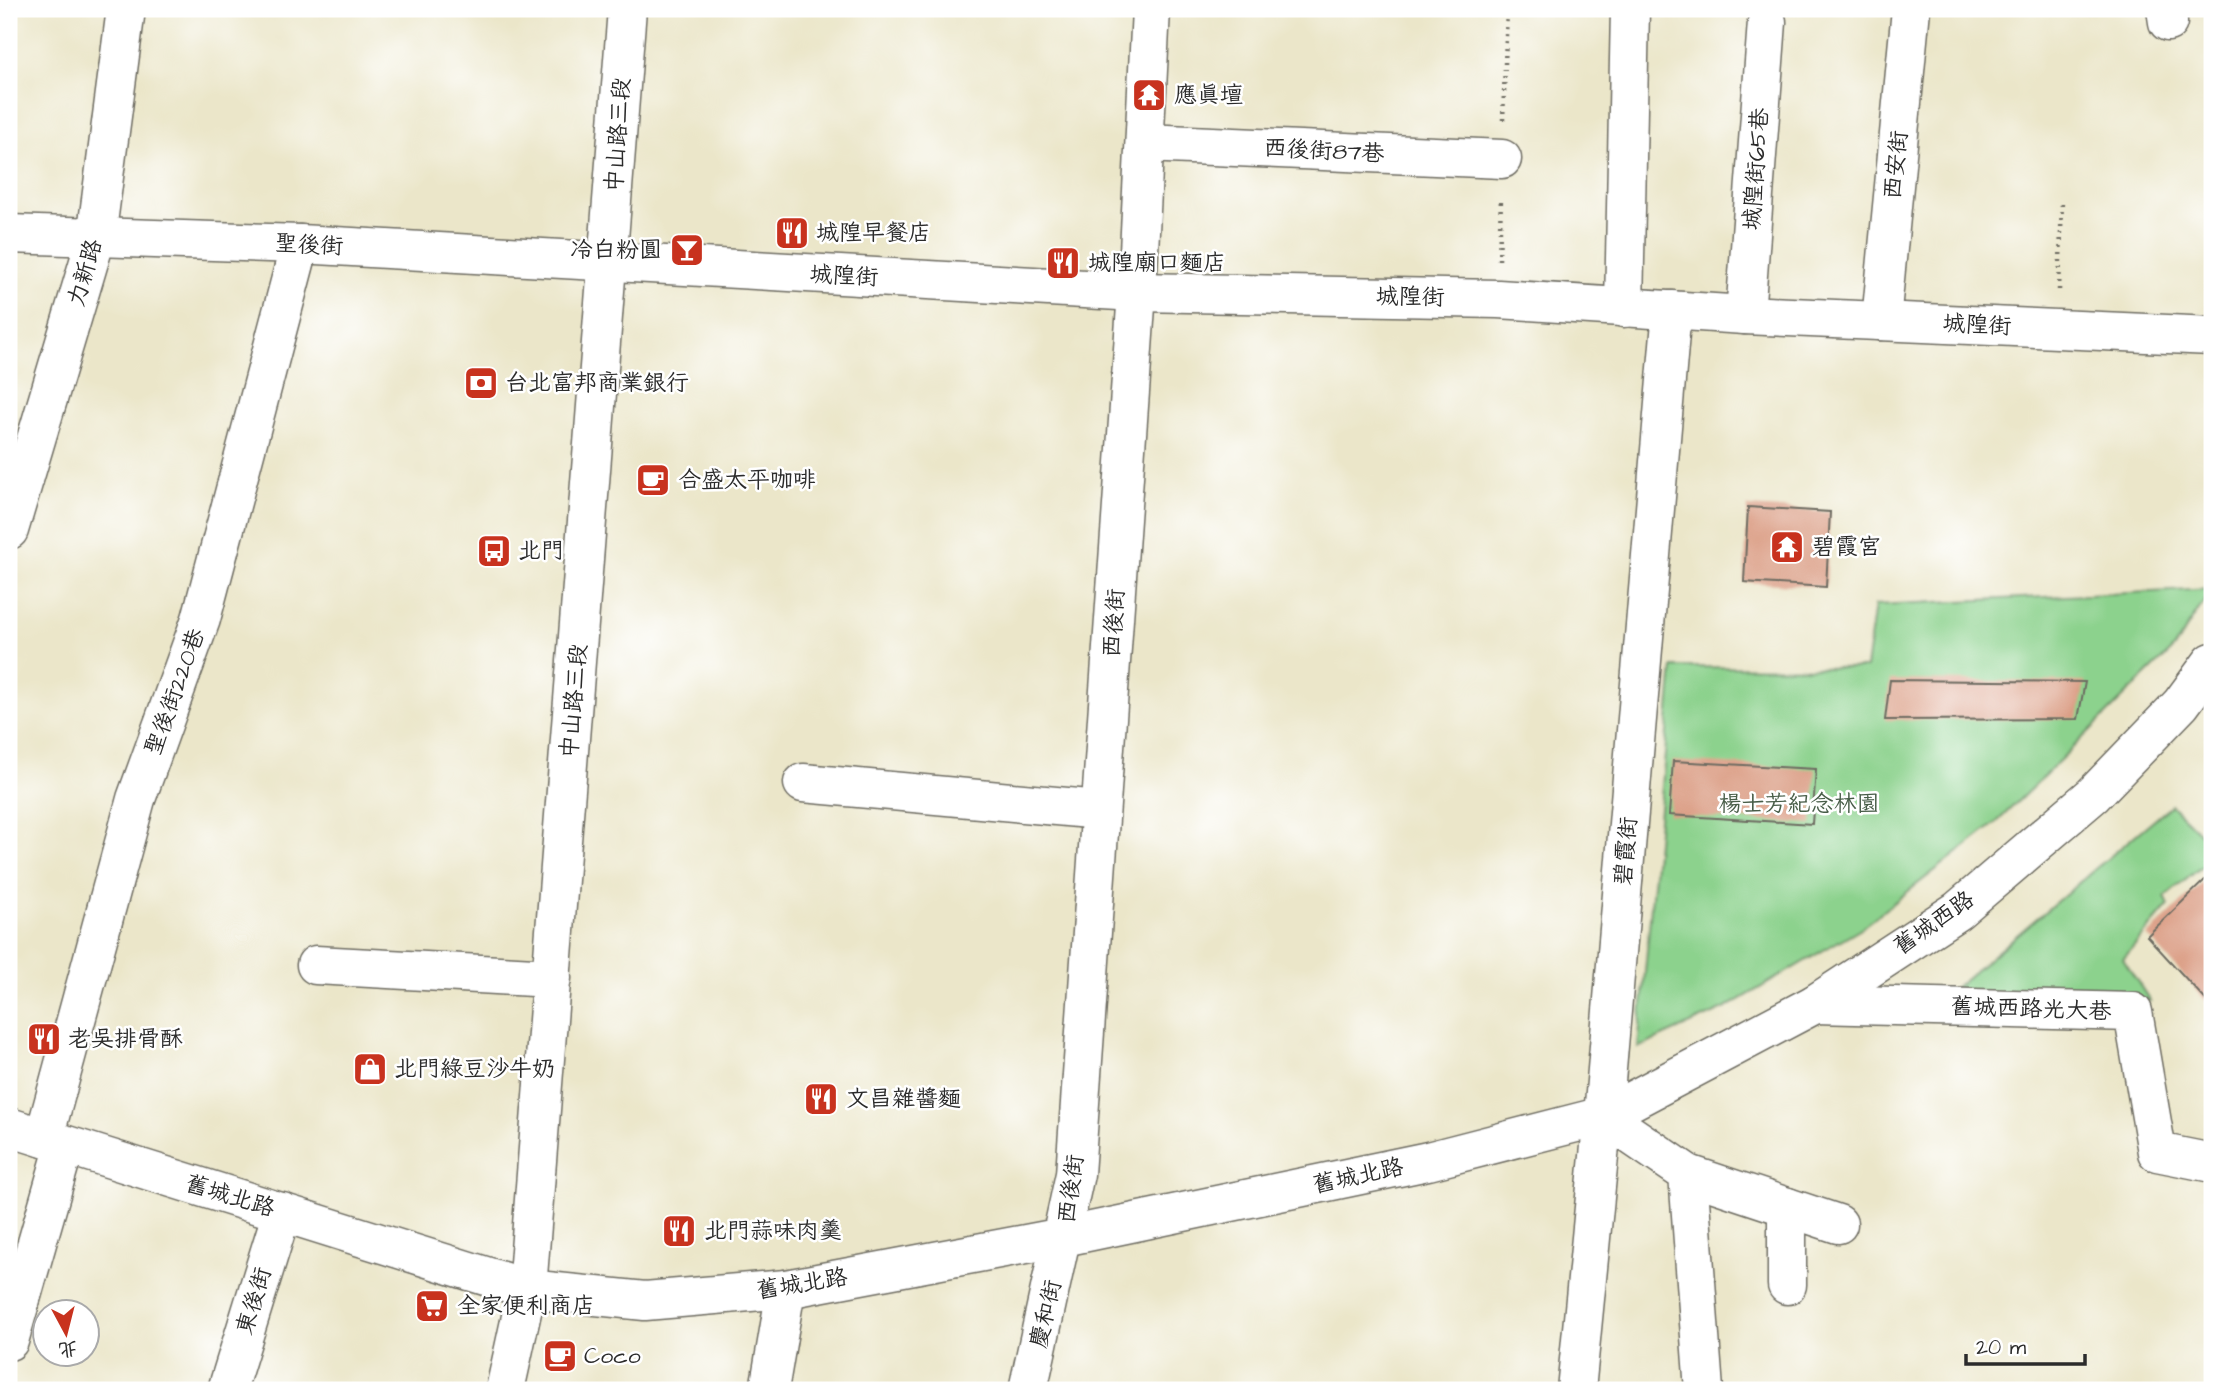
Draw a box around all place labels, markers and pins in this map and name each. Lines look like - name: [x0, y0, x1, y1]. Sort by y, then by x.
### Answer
- temple icon: 應真壇: [1130, 76, 1168, 114]
- place label: 應真壇: [1174, 79, 1243, 111]
- restaurant icon: 城隍早餐店: [773, 214, 811, 252]
- place label: 城隍早餐店: [816, 217, 931, 249]
- bar icon: 冷白粉圓: [668, 231, 706, 269]
- place label: 冷白粉圓: [570, 234, 662, 266]
- restaurant icon: 城隍廟口麵店: [1044, 244, 1082, 282]
- place label: 城隍廟口麵店: [1088, 247, 1226, 279]
- bank icon: 台北富邦商業銀行: [462, 364, 500, 402]
- place label: 台北富邦商業銀行: [505, 367, 689, 399]
- cafe icon: 合盛太平咖啡: [634, 461, 672, 499]
- place label: 合盛太平咖啡: [678, 464, 816, 496]
- temple icon: 碧霞宮: [1768, 528, 1806, 566]
- place label: 碧霞宮: [1812, 531, 1881, 563]
- bus stop icon: 北門: [475, 532, 513, 570]
- place label: 北門: [518, 535, 564, 567]
- restaurant icon: 老吳排骨酥: [25, 1020, 63, 1058]
- place label: 老吳排骨酥: [68, 1023, 183, 1055]
- shop icon: 北門綠豆沙牛奶: [351, 1050, 389, 1088]
- place label: 北門綠豆沙牛奶: [394, 1053, 555, 1085]
- restaurant icon: 文昌雜醬麵: [802, 1080, 840, 1118]
- place label: 文昌雜醬麵: [846, 1083, 961, 1115]
- restaurant icon: 北門蒜味肉羹: [660, 1212, 698, 1250]
- place label: 北門蒜味肉羹: [704, 1215, 842, 1247]
- supermarket icon: 全家便利商店: [413, 1287, 451, 1325]
- place label: 全家便利商店: [457, 1290, 595, 1322]
- cafe icon: Coco: [541, 1337, 579, 1375]
- place label: Coco: [584, 1340, 641, 1372]

